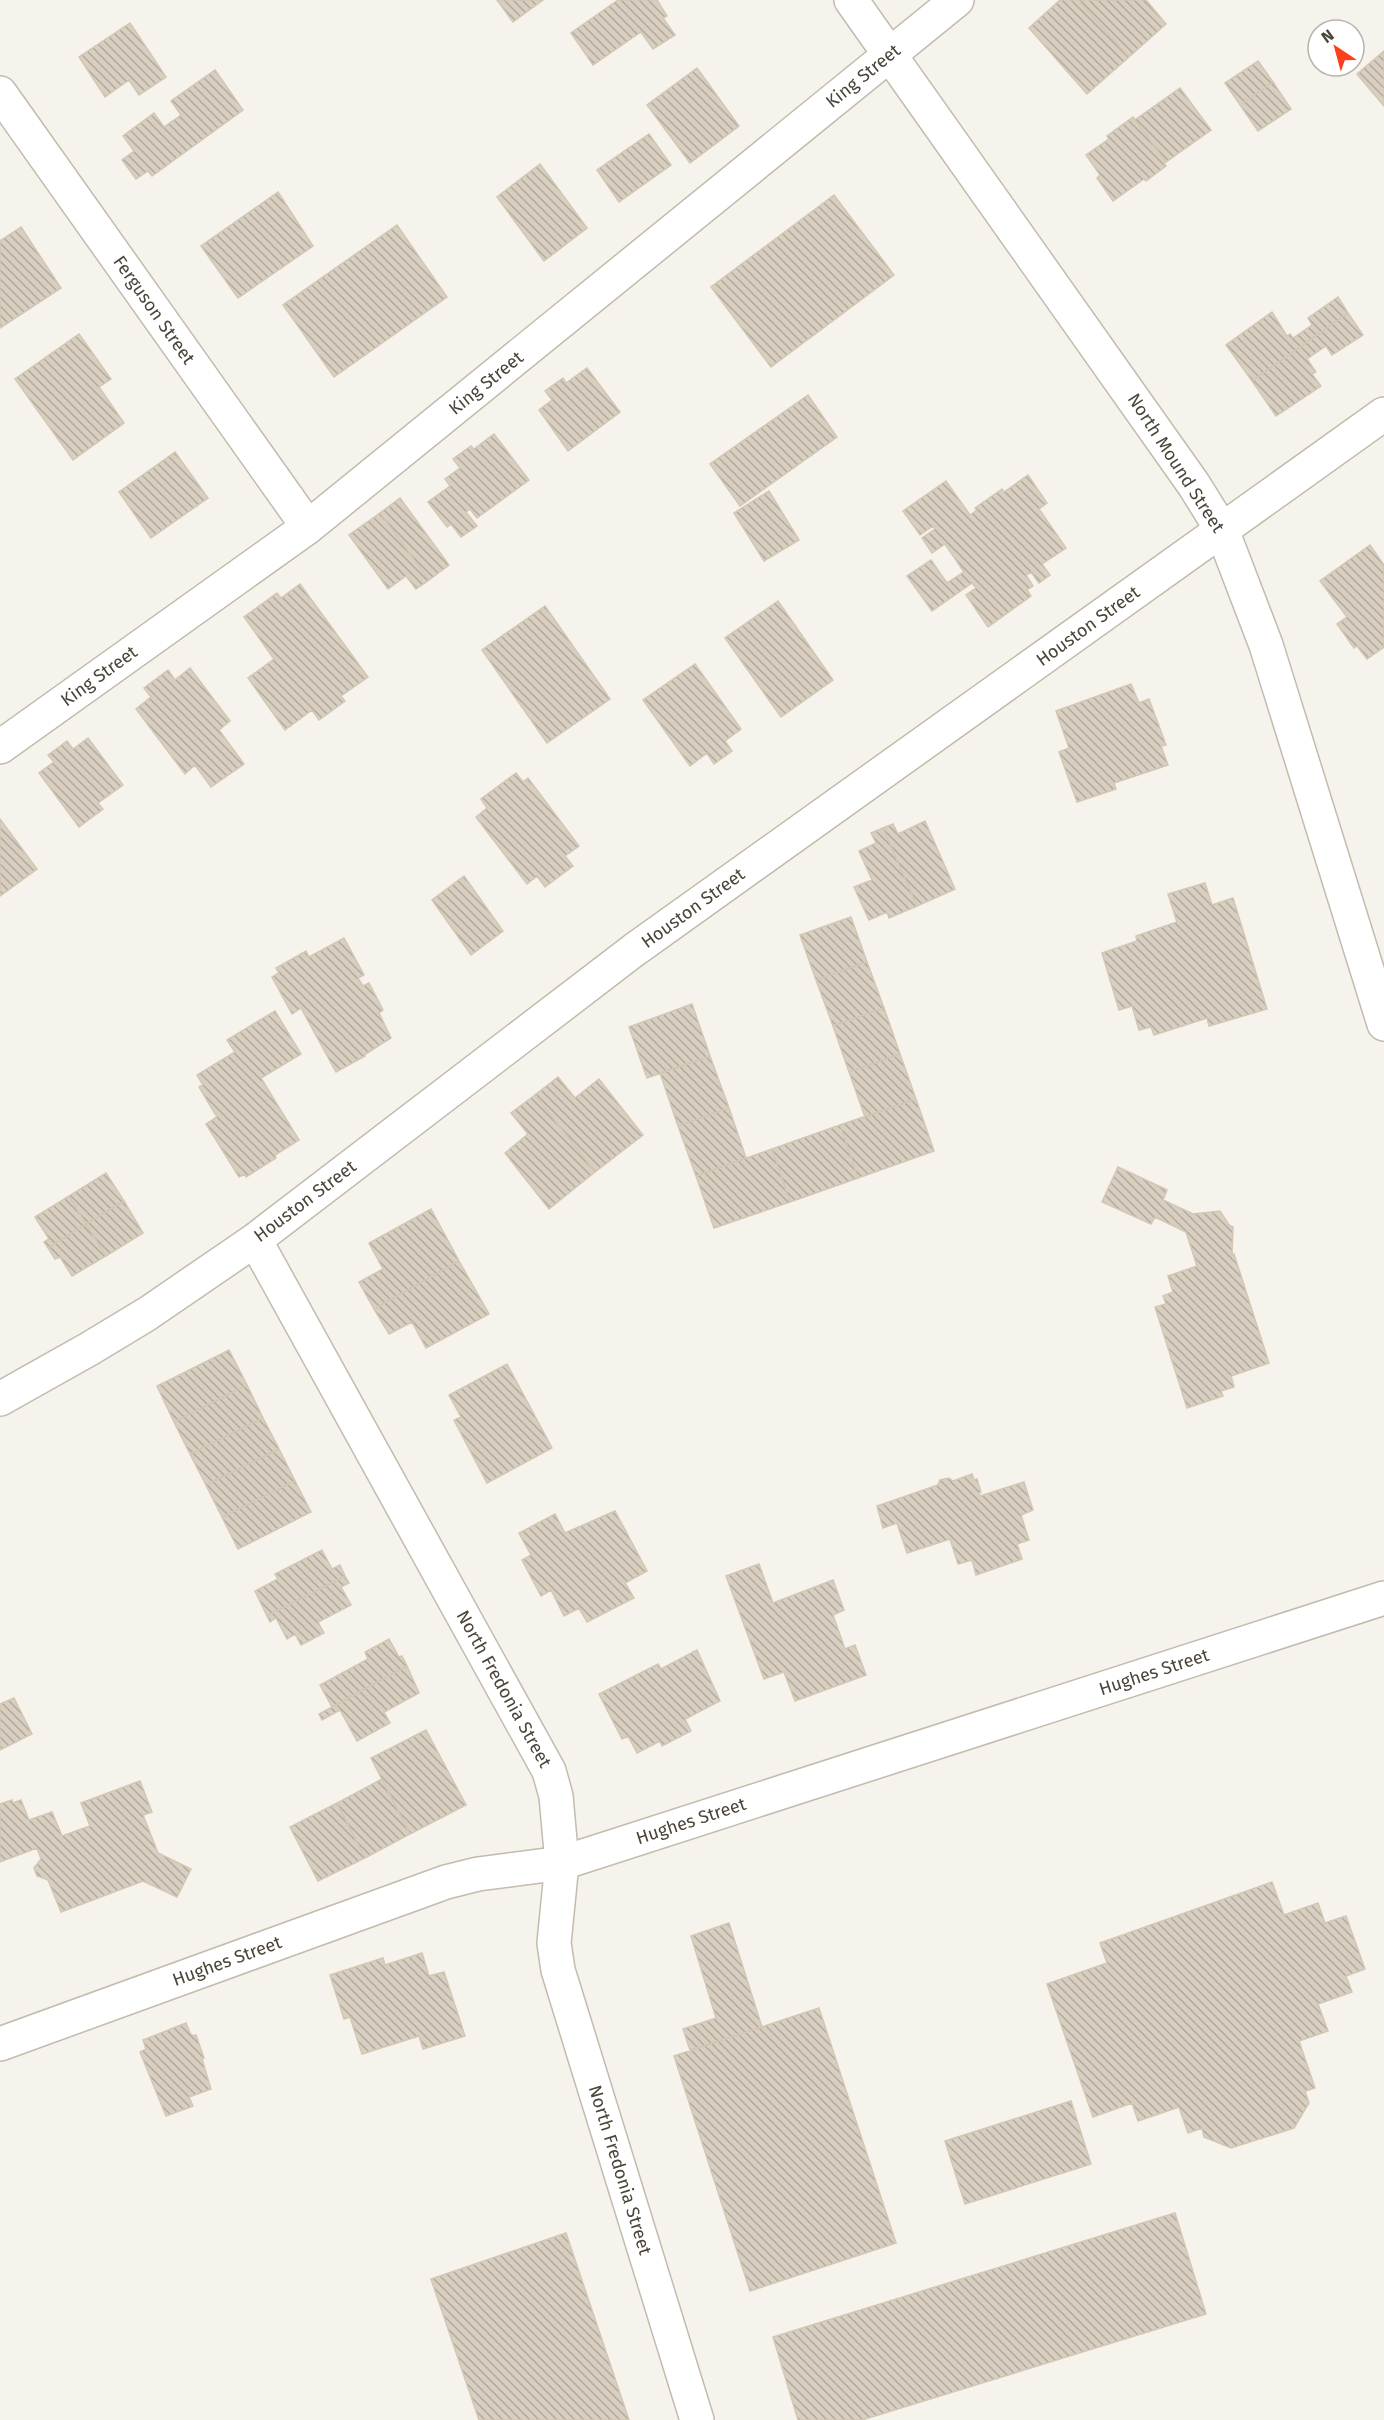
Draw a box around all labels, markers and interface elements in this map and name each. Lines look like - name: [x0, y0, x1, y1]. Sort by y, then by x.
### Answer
- north arrow: [1306, 18, 1366, 78]
- text: N: [1318, 25, 1337, 47]
- street label: King Street: [821, 39, 905, 113]
- street label: Ferguson Street: [108, 252, 200, 369]
- street label: King Street: [444, 346, 528, 420]
- street label: North Mound Street: [1123, 389, 1229, 537]
- street label: Houston Street: [1032, 581, 1144, 671]
- street label: King Street: [56, 641, 142, 711]
- street label: Houston Street: [637, 863, 749, 953]
- street label: Houston Street: [249, 1155, 361, 1247]
- street label: North Fredonia Street: [452, 1607, 557, 1772]
- street label: Hughes Street: [1096, 1644, 1212, 1700]
- street label: Hughes Street: [633, 1793, 749, 1849]
- street label: Hughes Street: [169, 1931, 285, 1991]
- street label: North Fredonia Street: [584, 2082, 656, 2258]

